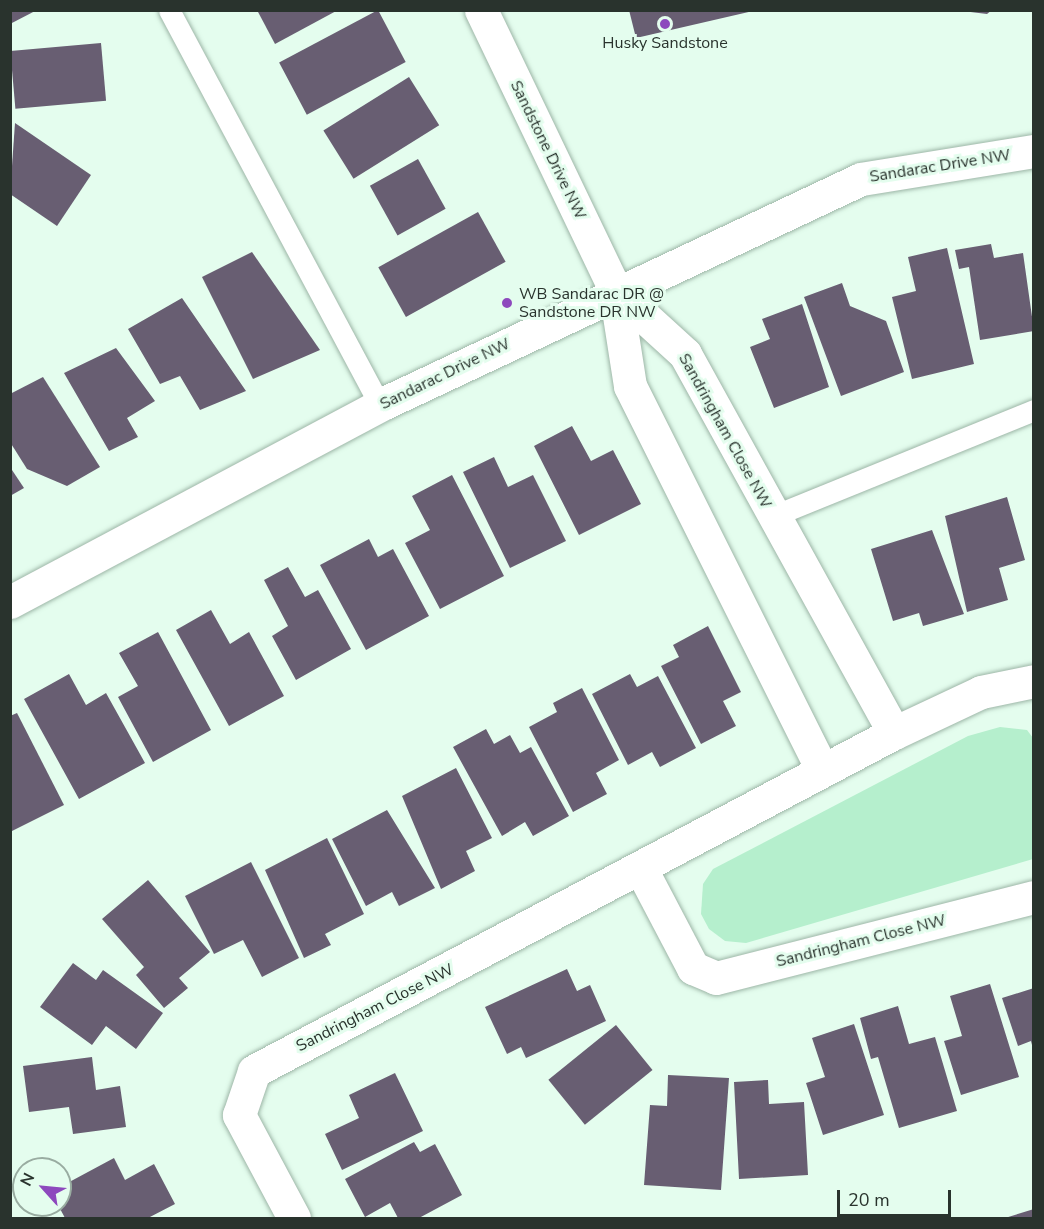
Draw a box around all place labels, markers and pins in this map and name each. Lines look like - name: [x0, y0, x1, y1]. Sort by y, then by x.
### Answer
- marker: Husky Sandstone: [658, 17, 672, 31]
- place label: Husky Sandstone: [602, 33, 728, 53]
- place label: WB Sandarac DR @ Sandstone DR NW: [519, 284, 664, 322]
- marker: WB Sandarac DR @ Sandstone DR NW: [500, 296, 514, 310]

